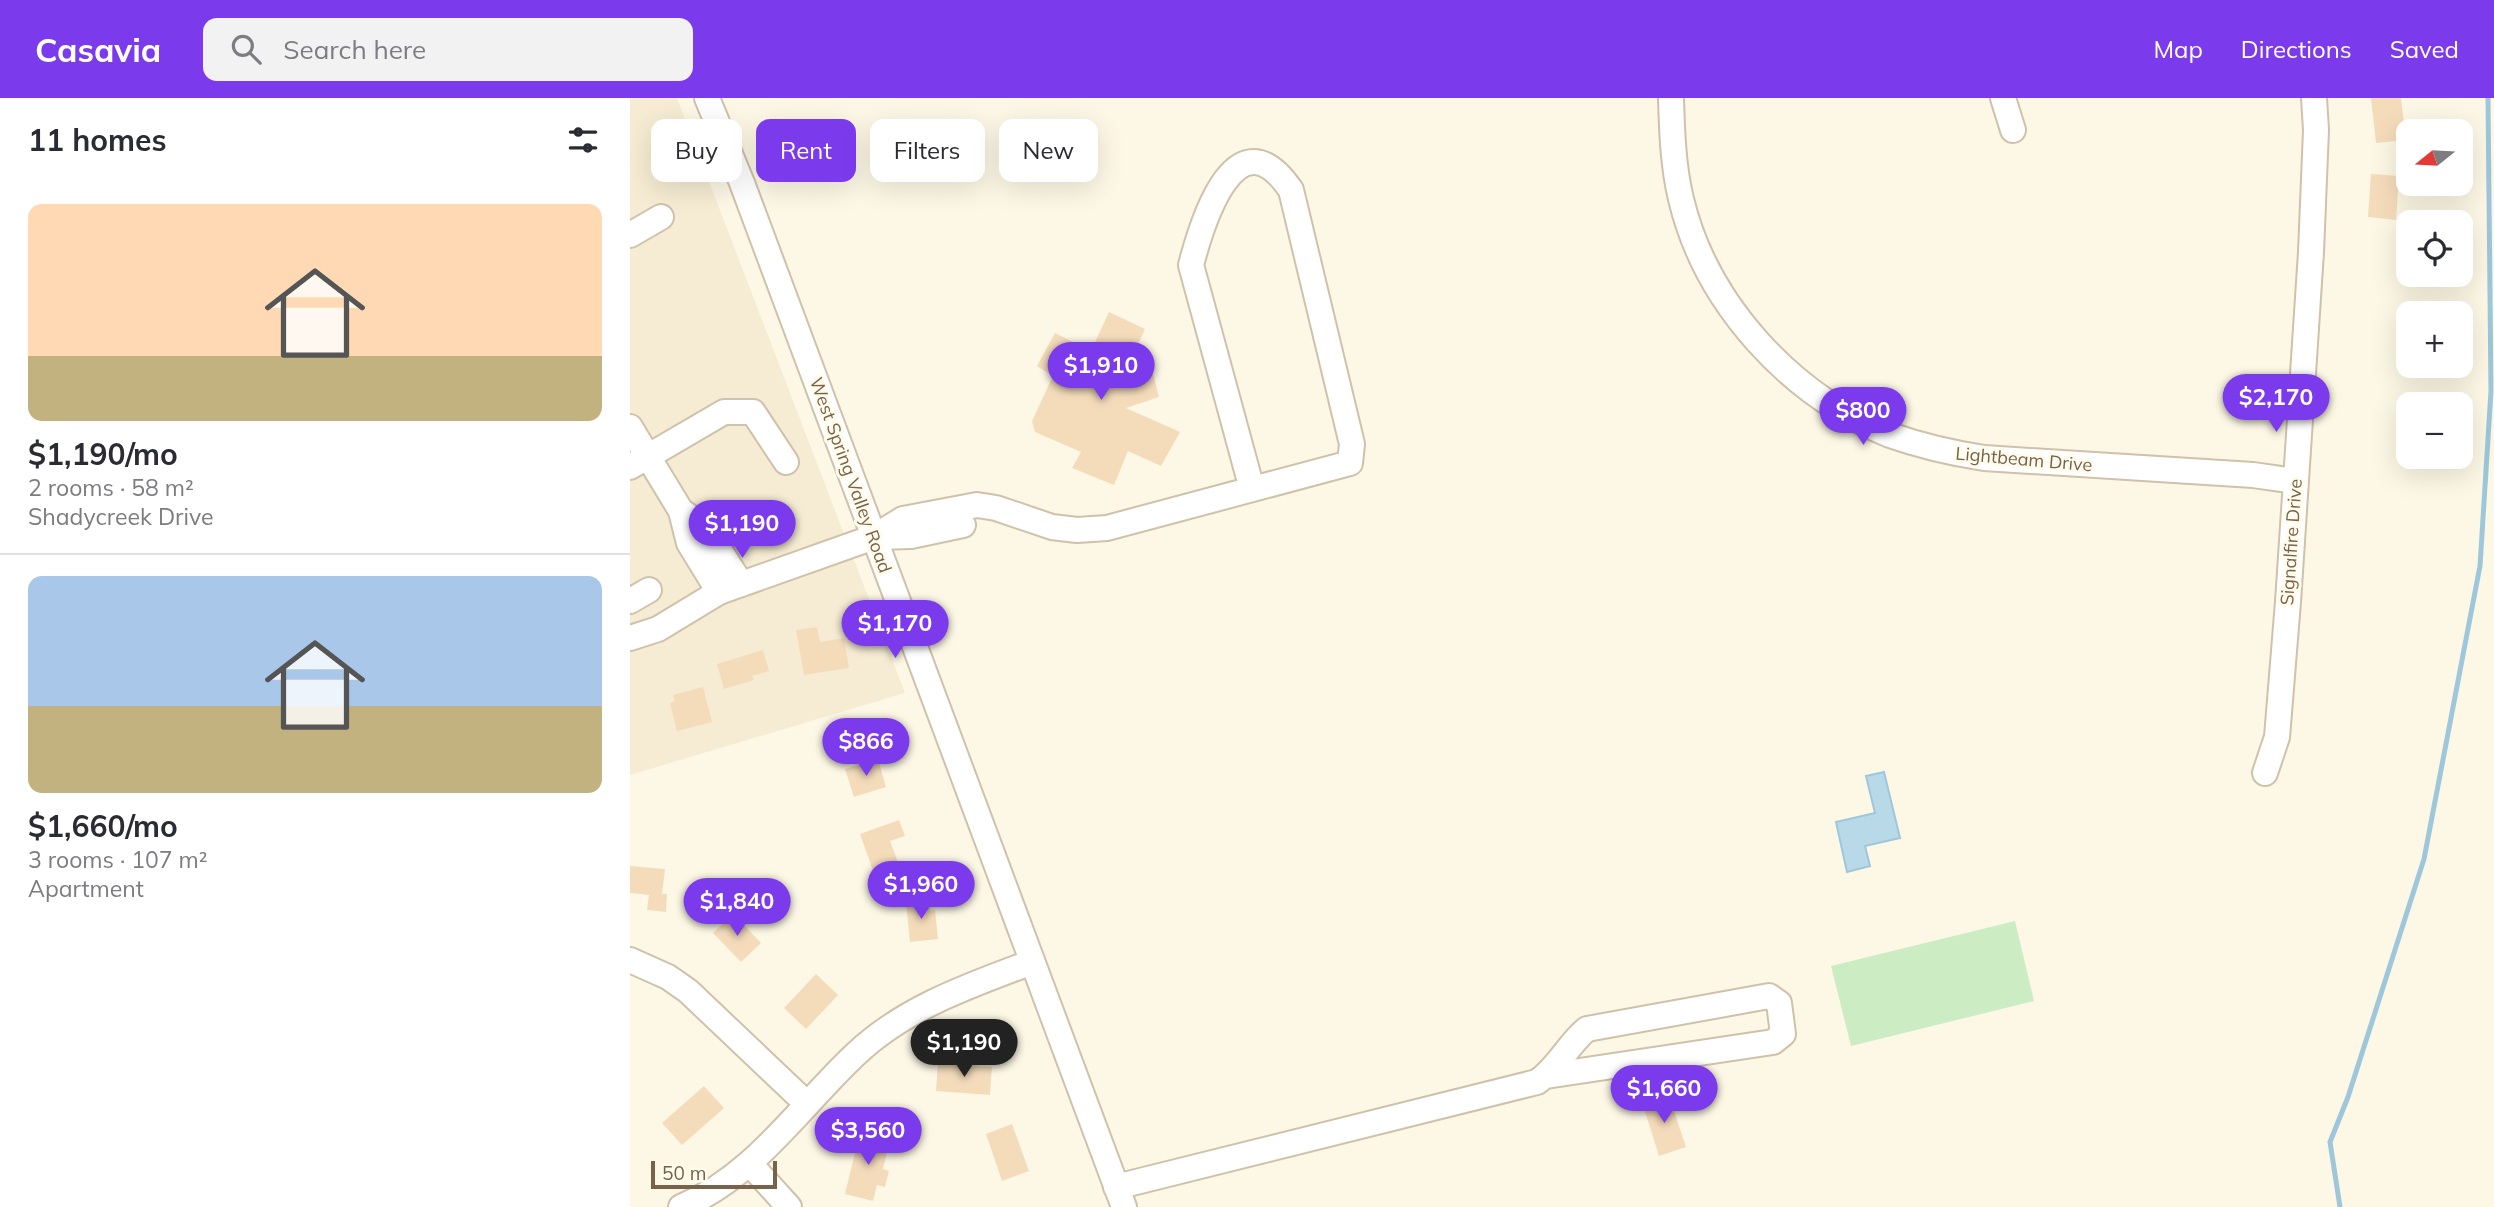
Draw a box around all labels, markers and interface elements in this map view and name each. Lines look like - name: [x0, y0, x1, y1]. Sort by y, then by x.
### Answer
- search box: [203, 18, 693, 81]
- text: Casavia: [35, 29, 161, 70]
- icon: search: [227, 30, 265, 68]
- text: Search here: [283, 33, 426, 66]
- text: Map: [2153, 34, 2203, 64]
- text: Directions: [2241, 34, 2352, 64]
- text: Saved: [2390, 34, 2459, 64]
- chip: Buy: [651, 119, 742, 182]
- chip: Rent: [756, 119, 856, 182]
- chip: Filters: [870, 119, 985, 182]
- chip: New: [999, 119, 1098, 182]
- north arrow: [2396, 119, 2473, 196]
- map controls: [2396, 119, 2473, 469]
- text: 11 homes: [28, 121, 167, 159]
- icon: filters: [564, 121, 602, 159]
- button: locate: [2396, 210, 2473, 287]
- icon: home: [252, 250, 378, 376]
- button: +: [2396, 301, 2473, 378]
- pin: $1,910: [1044, 342, 1158, 402]
- text: $1,910: [1064, 350, 1138, 379]
- street label: West Spring Valley Road: [805, 374, 897, 576]
- pin: $2,170: [2219, 374, 2333, 434]
- text: $2,170: [2239, 382, 2313, 411]
- pin: $800: [1822, 388, 1904, 447]
- button: −: [2396, 392, 2473, 469]
- text: $800: [1835, 395, 1891, 424]
- text: $1,190/mo: [28, 435, 178, 473]
- street label: Lightbeam Drive: [1955, 442, 2093, 476]
- text: 2 rooms · 58 m²: [28, 473, 194, 502]
- street label: Signalfire Drive: [2275, 478, 2307, 606]
- pin: $1,190: [685, 500, 799, 560]
- text: Shadycreek Drive: [28, 502, 213, 531]
- text: $1,190: [705, 508, 779, 537]
- pin: $1,170: [838, 601, 952, 660]
- text: $1,170: [858, 608, 932, 637]
- icon: home: [252, 622, 378, 748]
- pin: $866: [825, 718, 907, 778]
- text: $866: [838, 726, 894, 755]
- text: $1,660/mo: [28, 807, 178, 845]
- text: 3 rooms · 107 m²: [28, 845, 208, 874]
- pin: $1,960: [864, 862, 978, 921]
- text: $1,960: [884, 869, 958, 898]
- text: Apartment: [28, 874, 144, 903]
- pin: $1,840: [680, 878, 794, 938]
- text: $1,840: [700, 886, 774, 915]
- pin: $1,190: [907, 1020, 1021, 1079]
- text: $1,190: [927, 1027, 1001, 1056]
- pin: $1,660: [1607, 1066, 1721, 1125]
- text: $1,660: [1627, 1073, 1701, 1102]
- pin: $3,560: [811, 1108, 925, 1167]
- text: $3,560: [831, 1115, 905, 1144]
- scale bar: [651, 1158, 777, 1190]
- text: 50 m: [662, 1161, 706, 1185]

